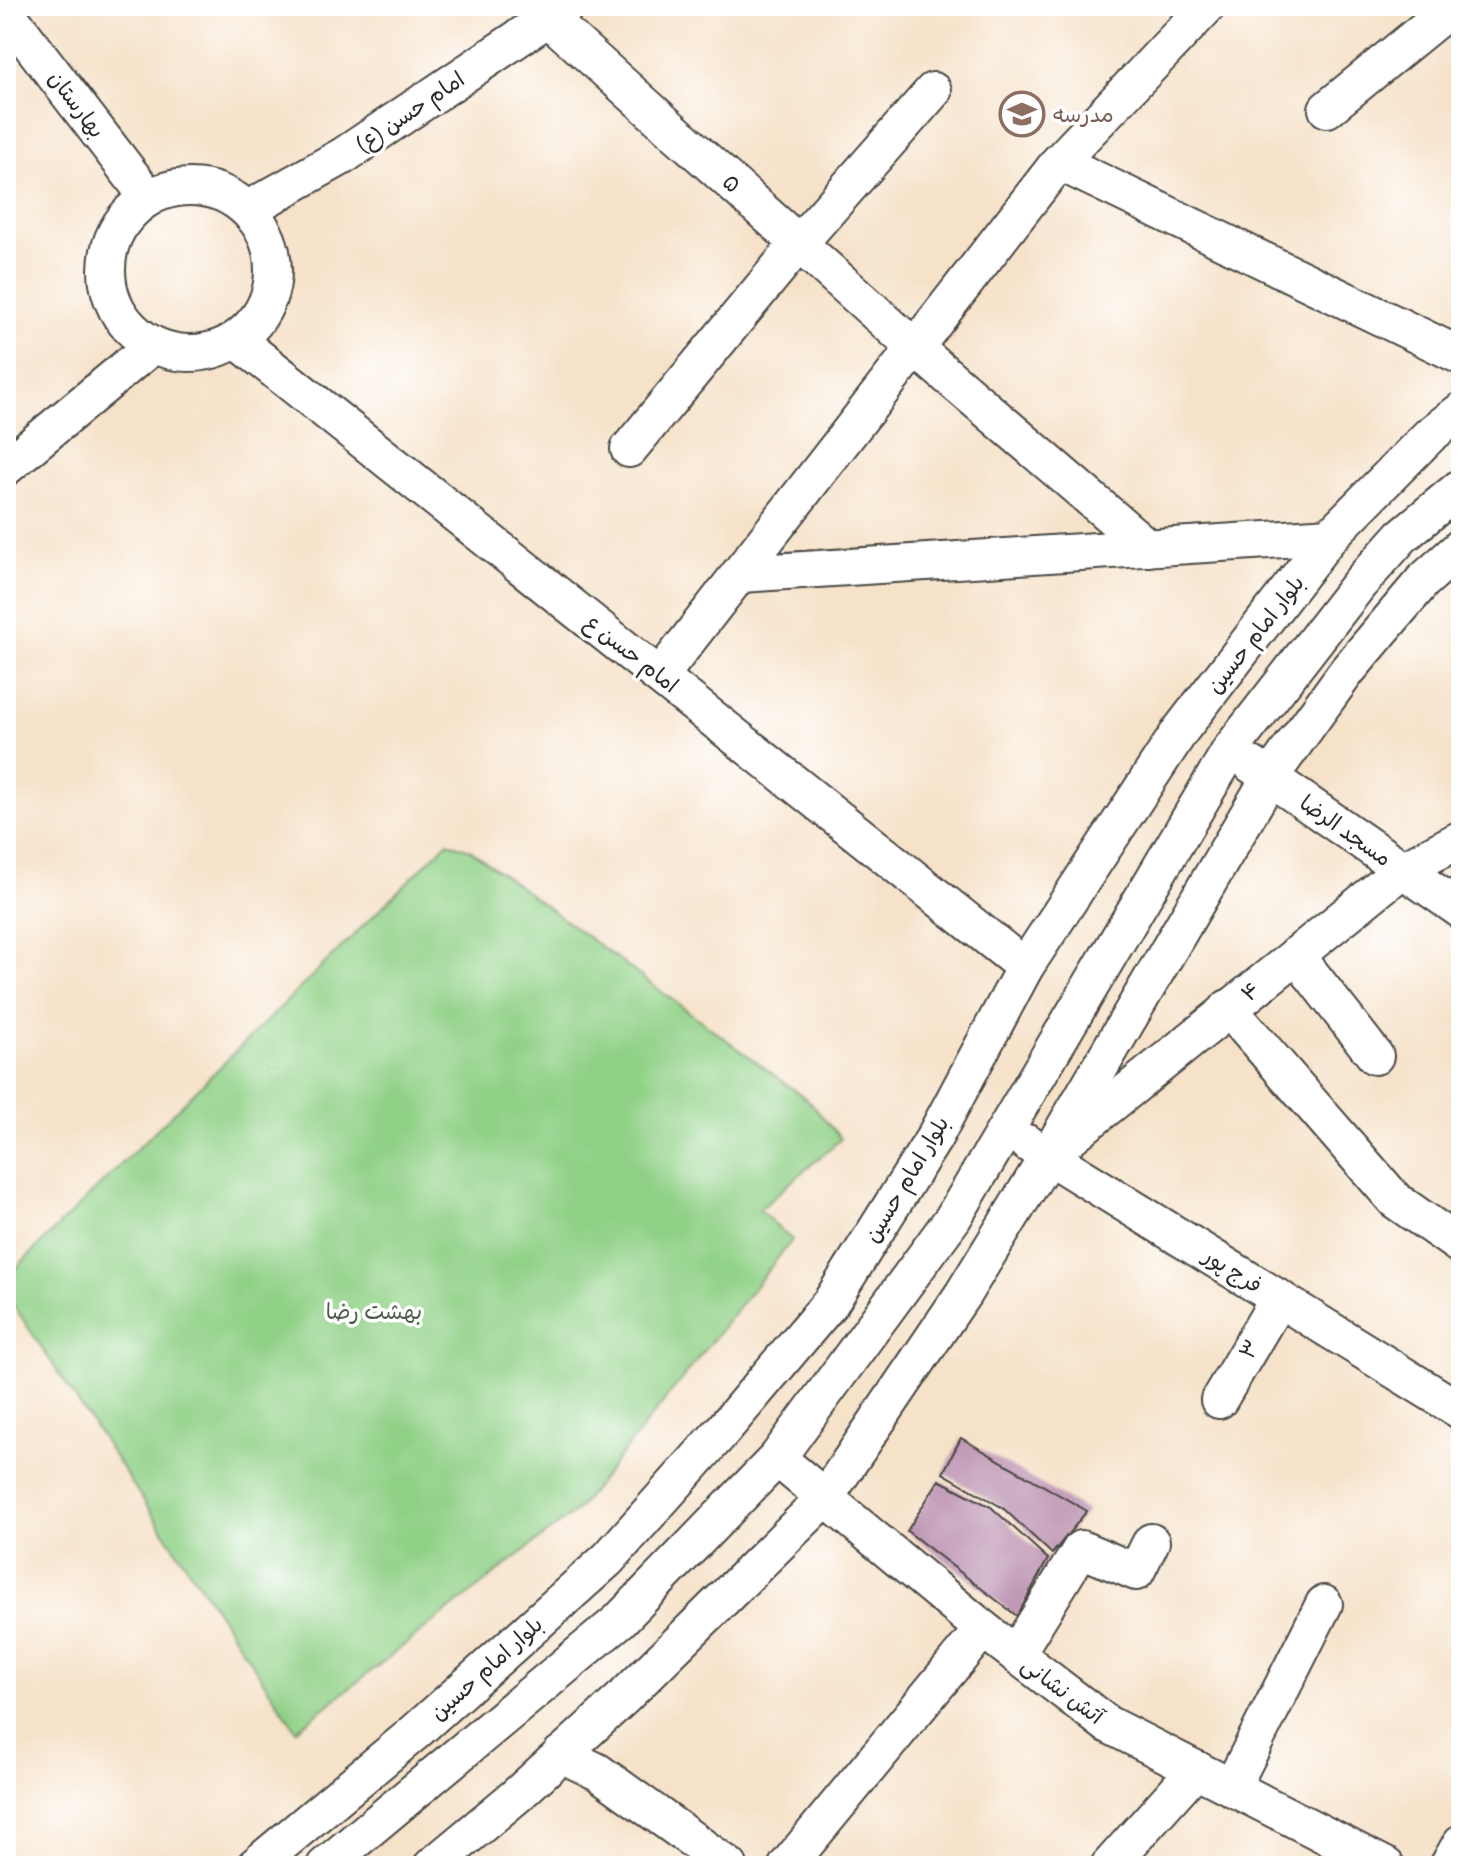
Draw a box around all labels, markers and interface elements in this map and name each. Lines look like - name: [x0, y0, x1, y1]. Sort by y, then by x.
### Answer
- street label: امام حسن (ع): [350, 64, 471, 160]
- street label: بهارستان: [43, 65, 111, 143]
- school or university icon: مدرسه: [998, 90, 1046, 138]
- place label: مدرسه: [1053, 100, 1114, 128]
- street label: ۵: [717, 167, 747, 199]
- street label: بلوار امام حسین: [1200, 569, 1312, 701]
- street label: امام حسن ع: [577, 608, 685, 701]
- street label: مسجد الرضا: [1295, 788, 1397, 872]
- street label: ۴: [1235, 975, 1265, 1007]
- street label: بلوار امام حسین: [857, 1111, 957, 1249]
- street label: فرج پور: [1196, 1240, 1268, 1300]
- park label: بهشت رضا: [326, 1297, 422, 1325]
- street label: ۳: [1232, 1334, 1266, 1364]
- street label: بلوار امام حسین: [424, 1610, 550, 1728]
- street label: آتش نشانی: [1016, 1650, 1111, 1732]

